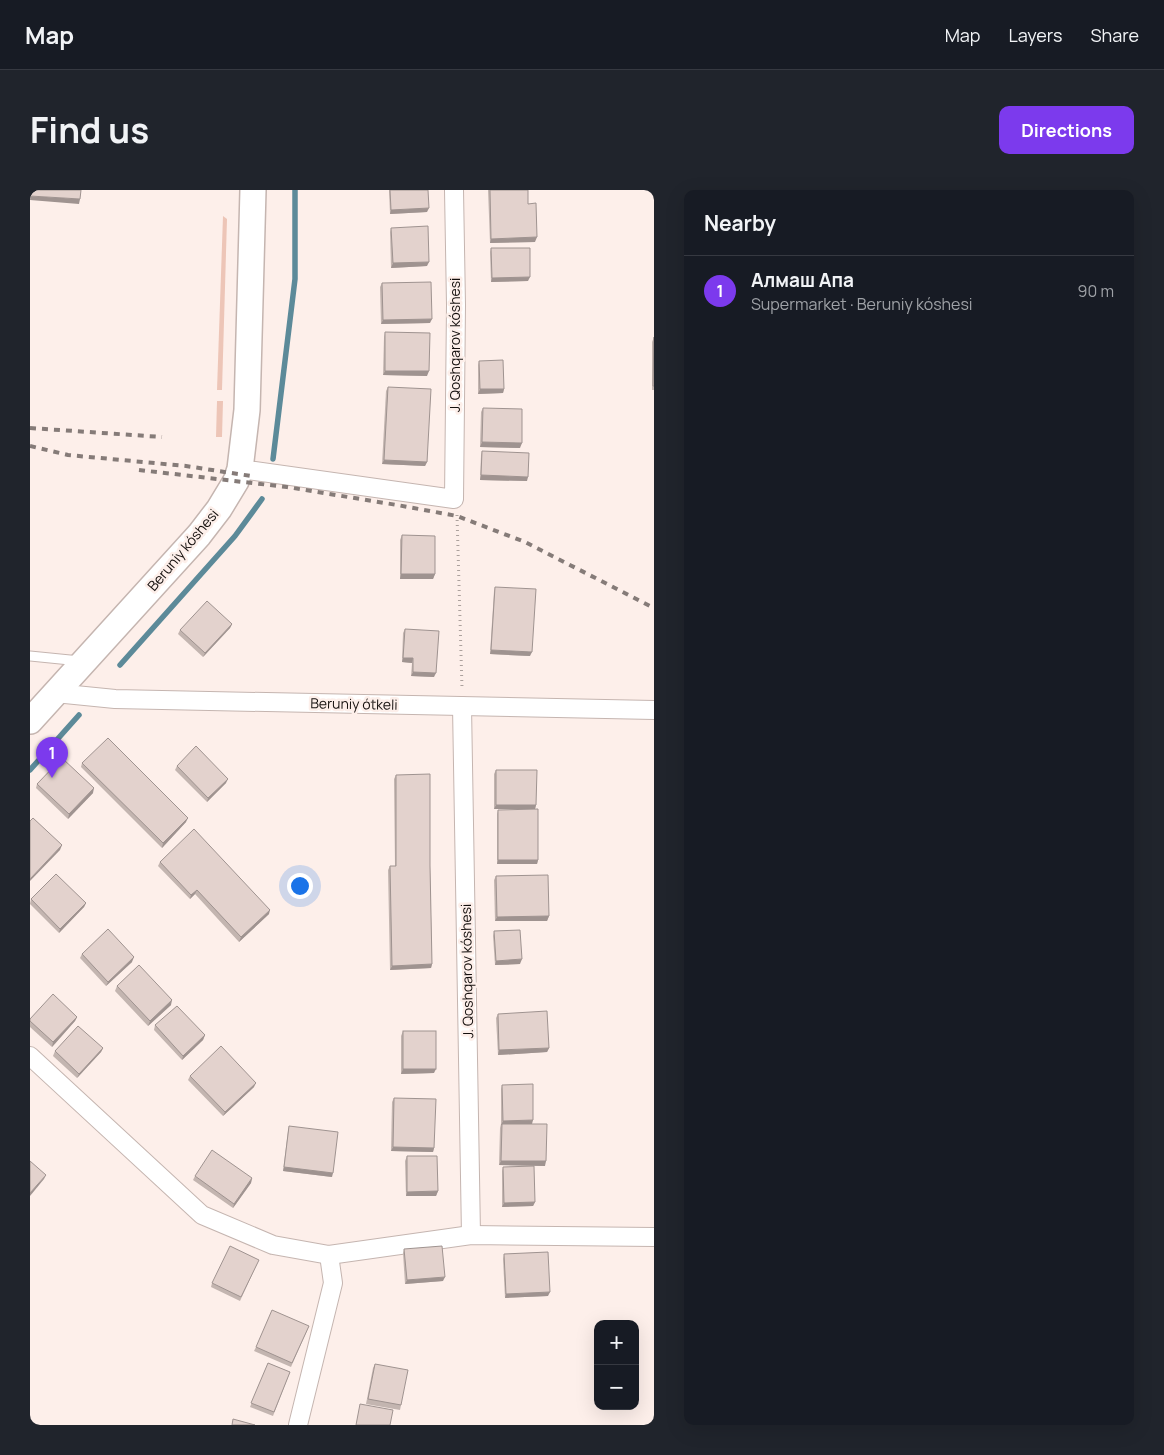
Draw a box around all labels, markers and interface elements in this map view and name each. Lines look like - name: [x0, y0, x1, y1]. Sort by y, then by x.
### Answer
- text: Map: [25, 18, 74, 51]
- text: Map: [945, 23, 980, 47]
- text: Layers: [1008, 23, 1062, 47]
- text: Share: [1090, 23, 1139, 47]
- text: Find us: [30, 106, 149, 154]
- button: Directions: [999, 106, 1134, 154]
- text: Nearby: [704, 209, 776, 237]
- text: Алмаш Апа: [751, 267, 854, 293]
- street label: J. Qoshqarov kóshesi: [445, 278, 464, 412]
- text: 1: [716, 280, 724, 302]
- text: 90 m: [1078, 280, 1114, 302]
- text: Supermarket · Beruniy kóshesi: [751, 293, 973, 315]
- street label: Beruniy kóshesi: [143, 505, 222, 595]
- street label: Beruniy ótkeli: [310, 693, 398, 714]
- pin: 1: [36, 737, 68, 778]
- your location: [287, 873, 313, 899]
- street label: J. Qoshqarov kóshesi: [456, 904, 477, 1038]
- map controls: [594, 1320, 639, 1410]
- button: +: [594, 1320, 639, 1365]
- button: −: [594, 1365, 639, 1410]

